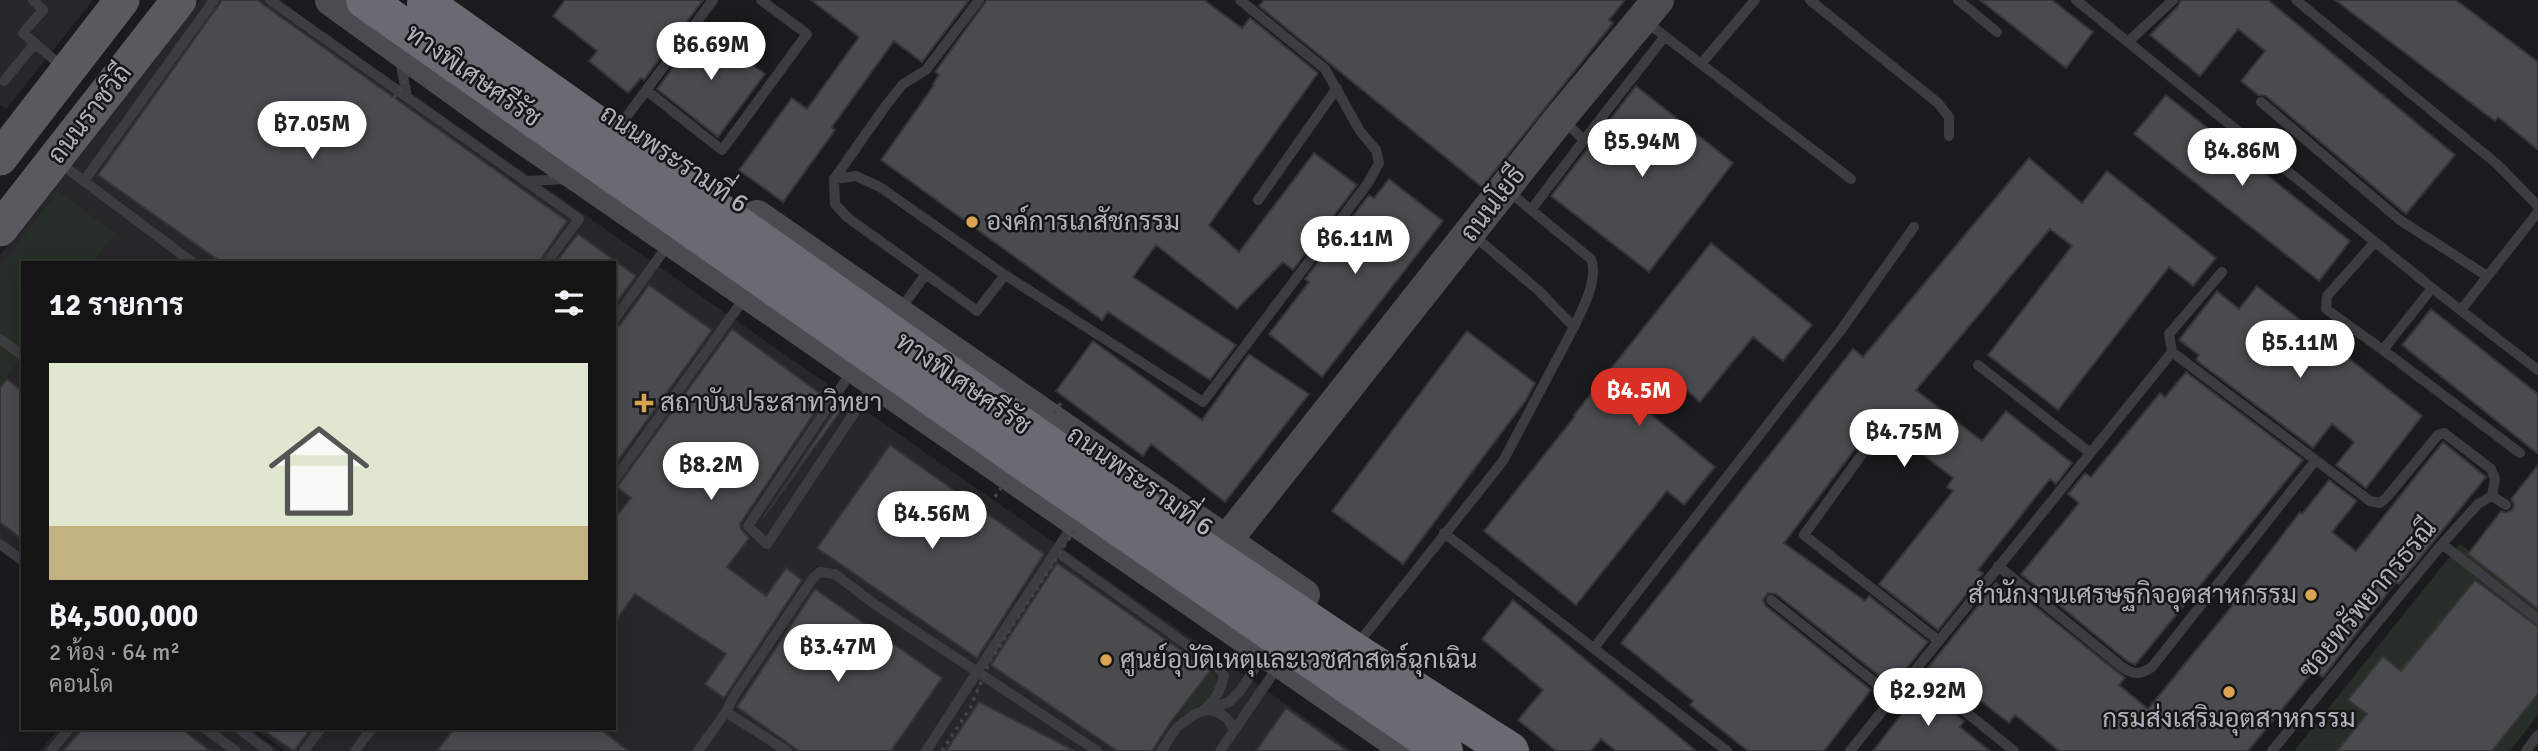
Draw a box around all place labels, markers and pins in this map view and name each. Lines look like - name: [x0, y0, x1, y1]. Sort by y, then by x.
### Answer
- pin: ฿6.69M: [654, 22, 768, 82]
- pin: ฿7.05M: [255, 102, 369, 161]
- pin: ฿5.94M: [1585, 120, 1699, 179]
- pin: ฿4.86M: [2185, 128, 2299, 188]
- place label: องค์การเภสัชกรรม: [986, 204, 1180, 238]
- marker: องค์การเภสัชกรรม: [964, 214, 980, 230]
- pin: ฿6.11M: [1298, 216, 1412, 276]
- pin: ฿5.11M: [2243, 320, 2357, 380]
- pin: ฿4.5M: [1590, 368, 1688, 428]
- place label: สถาบันประสาทวิทยา: [660, 386, 882, 419]
- marker: สถาบันประสาทวิทยา: [634, 393, 654, 413]
- pin: ฿4.75M: [1847, 410, 1961, 469]
- pin: ฿8.2M: [662, 442, 760, 502]
- pin: ฿4.56M: [875, 491, 989, 551]
- place label: สำนักงานเศรษฐกิจอุตสาหกรรม: [1968, 578, 2297, 612]
- marker: สำนักงานเศรษฐกิจอุตสาหกรรม: [2303, 587, 2319, 603]
- pin: ฿3.47M: [781, 624, 895, 684]
- place label: ศูนย์อุบัติเหตุและเวชศาสตร์ฉุกเฉิน: [1120, 642, 1477, 677]
- marker: ศูนย์อุบัติเหตุและเวชศาสตร์ฉุกเฉิน: [1098, 652, 1114, 668]
- pin: ฿2.92M: [1871, 668, 1985, 728]
- marker: กรมส่งเสริมอุตสาหกรรม: [2221, 684, 2237, 700]
- place label: กรมส่งเสริมอุตสาหกรรม: [2102, 703, 2356, 736]

